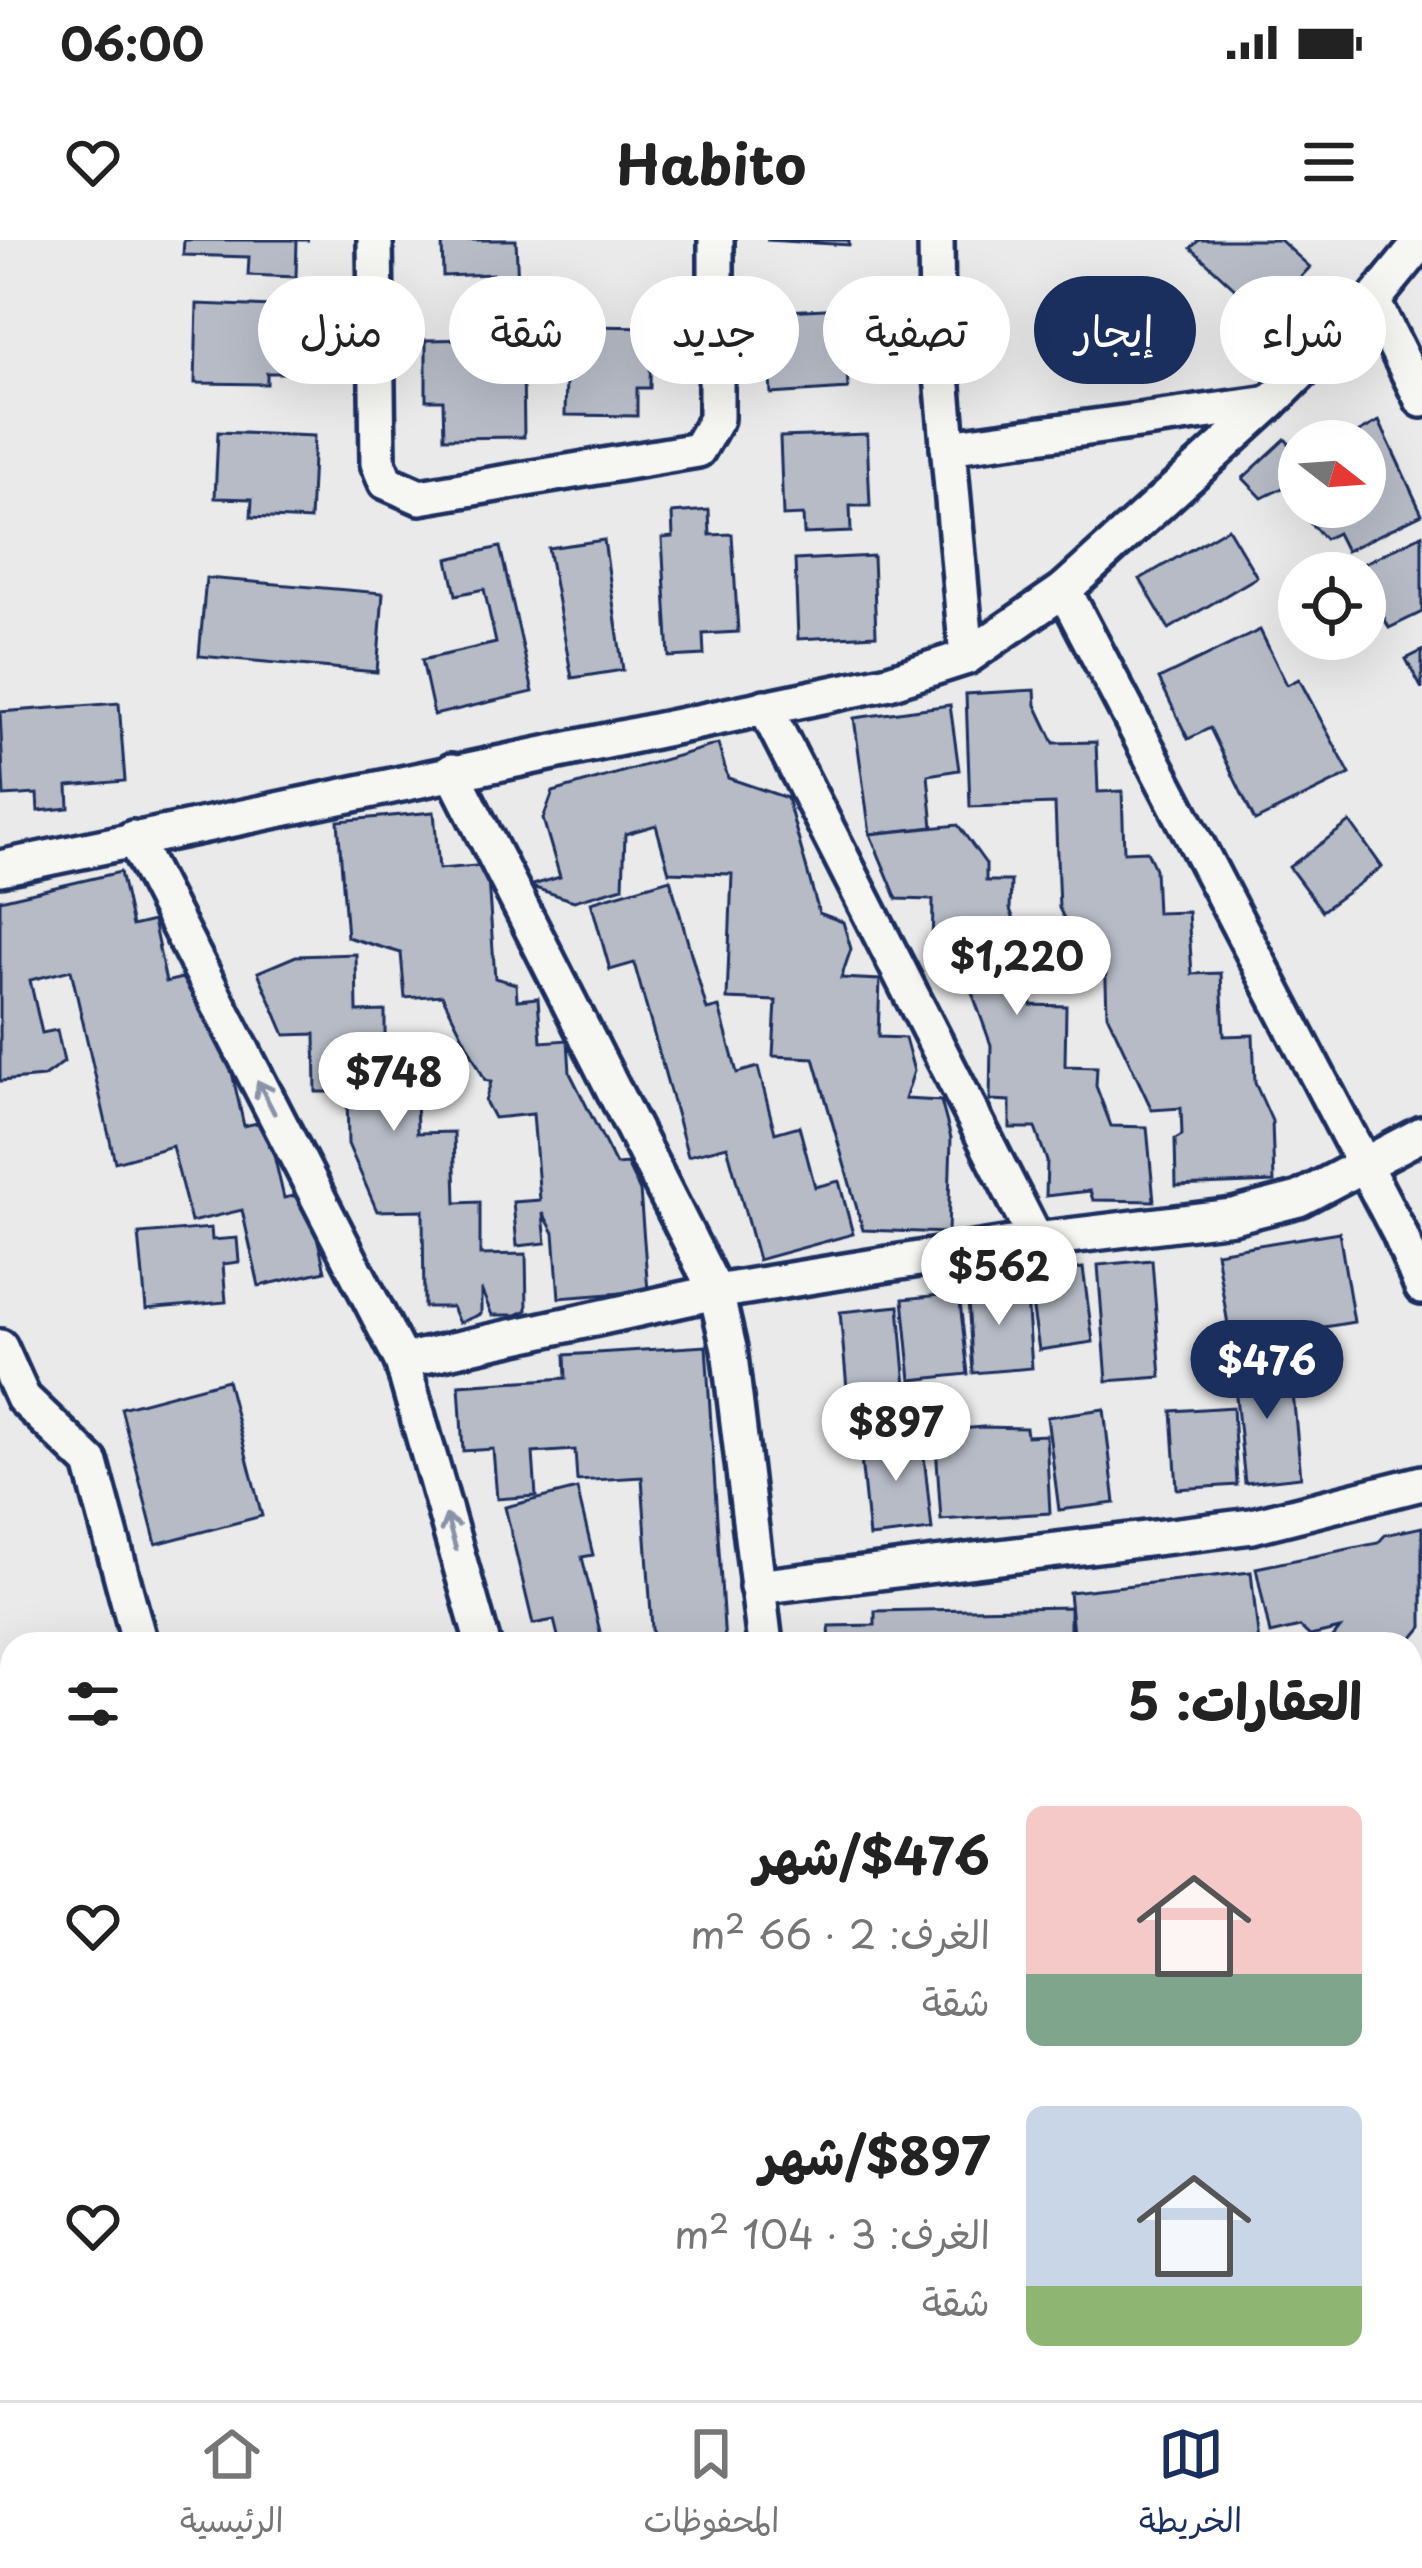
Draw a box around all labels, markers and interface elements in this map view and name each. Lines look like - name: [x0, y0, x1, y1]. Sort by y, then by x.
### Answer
- text: 06:00: [60, 8, 204, 76]
- text: Habito: [616, 122, 806, 203]
- icon: heart: [60, 129, 126, 195]
- icon: menu: [1296, 129, 1362, 195]
- chip: منزل: [258, 276, 425, 384]
- chip: شقة: [449, 276, 606, 384]
- chip: جديد: [630, 276, 799, 384]
- chip: تصفية: [823, 276, 1010, 384]
- chip: إيجار: [1034, 276, 1196, 384]
- chip: شراء: [1220, 276, 1386, 384]
- north arrow: [1278, 420, 1386, 528]
- map controls: [1278, 420, 1386, 660]
- button: locate: [1278, 552, 1386, 660]
- pin: $1,220: [919, 916, 1115, 1018]
- text: $1,220: [950, 925, 1084, 984]
- pin: $748: [323, 1032, 465, 1134]
- text: $748: [345, 1041, 443, 1100]
- one-way arrow: [254, 1080, 277, 1116]
- pin: $562: [928, 1226, 1070, 1328]
- text: $562: [948, 1235, 1050, 1294]
- pin: $476: [1196, 1320, 1338, 1422]
- text: $476: [1217, 1329, 1317, 1388]
- pin: $897: [825, 1382, 967, 1484]
- text: $897: [849, 1391, 943, 1450]
- one-way arrow: [439, 1513, 461, 1551]
- text: العقارات: 5: [1127, 1660, 1362, 1737]
- icon: filters: [60, 1671, 126, 1737]
- text: $476/شهر: [755, 1815, 990, 1892]
- icon: home: [1122, 1854, 1266, 1998]
- icon: heart: [60, 1893, 126, 1959]
- text: الغرف: 2 · 66 m²: [690, 1903, 990, 1962]
- text: شقة: [922, 1970, 990, 2029]
- text: $897/شهر: [760, 2115, 990, 2192]
- icon: home: [1122, 2154, 1266, 2298]
- icon: heart: [60, 2193, 126, 2259]
- text: الغرف: 3 · 104 m²: [674, 2203, 990, 2262]
- text: شقة: [922, 2270, 990, 2329]
- tab: الرئيسية: [180, 2421, 284, 2550]
- tab: المحفوظات: [643, 2421, 779, 2550]
- tab: الخريطة: [1139, 2421, 1242, 2550]

